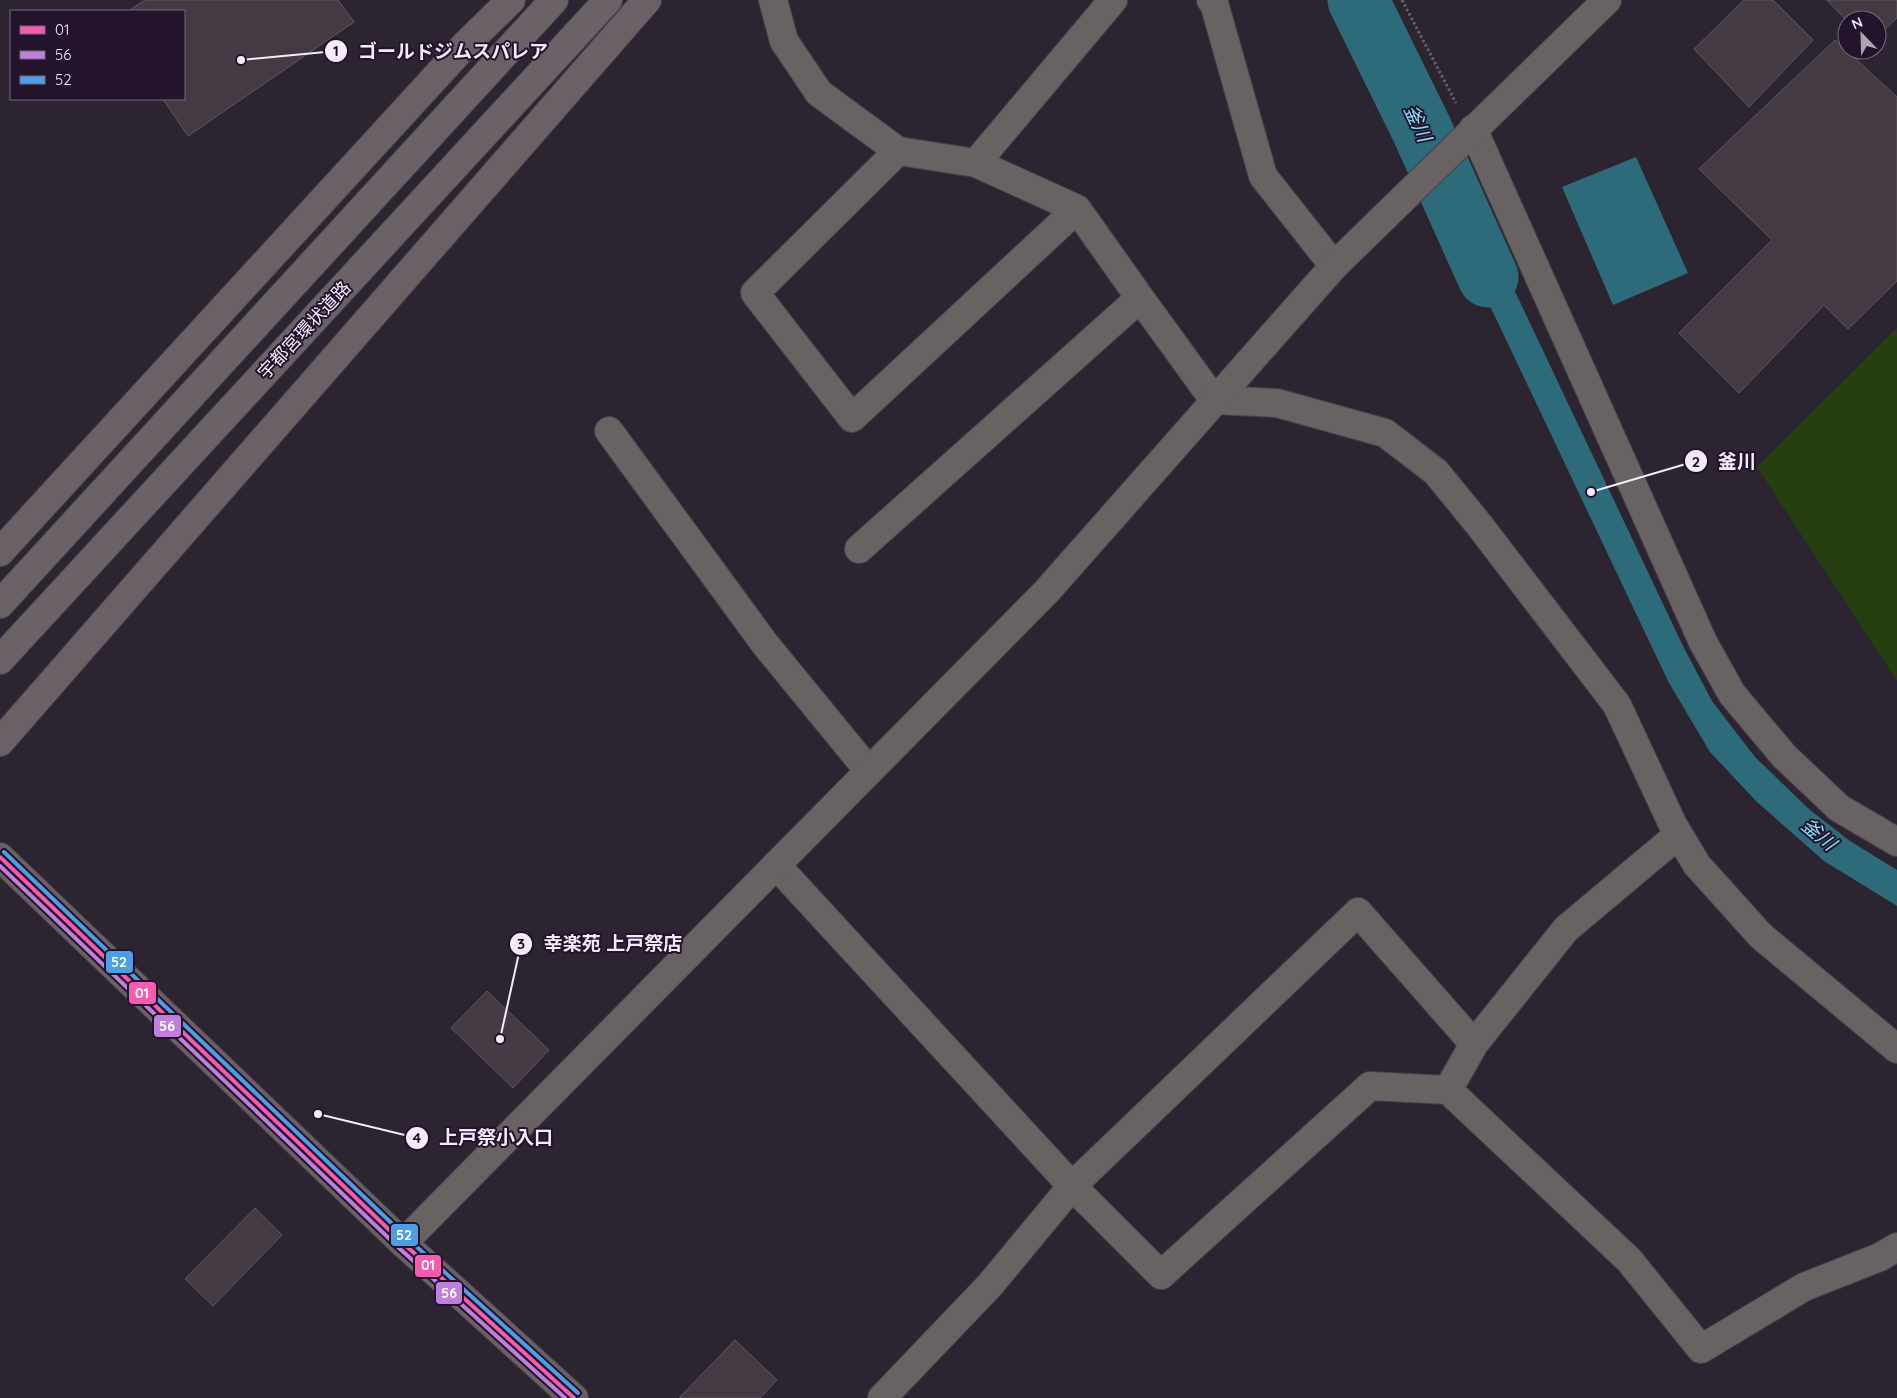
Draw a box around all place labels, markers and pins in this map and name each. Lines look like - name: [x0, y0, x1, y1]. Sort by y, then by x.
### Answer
- callout: ゴールドジムスパレア: [323, 34, 558, 68]
- callout: 釜川: [1683, 444, 1766, 478]
- callout: 幸楽苑 上戸祭店: [509, 927, 692, 961]
- callout: 上戸祭小入口: [404, 1121, 563, 1155]

